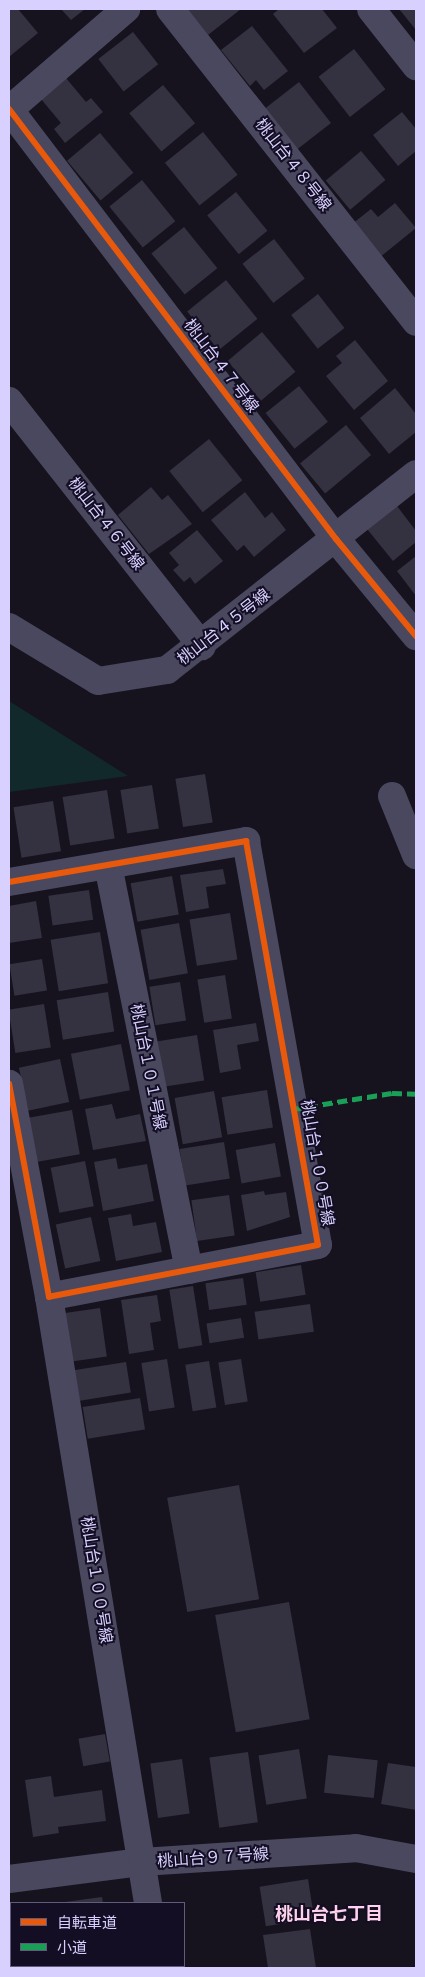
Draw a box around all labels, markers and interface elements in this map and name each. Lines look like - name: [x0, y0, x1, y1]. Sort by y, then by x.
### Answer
- street label: 桃山台４８号線: [251, 115, 335, 215]
- street label: 桃山台４７号線: [180, 315, 262, 417]
- street label: 桃山台４６号線: [64, 474, 148, 574]
- street label: 桃山台４５号線: [174, 585, 274, 669]
- street label: 桃山台１０１号線: [126, 1002, 170, 1132]
- street label: 桃山台１００号線: [296, 1098, 338, 1228]
- street label: 桃山台１００号線: [77, 1515, 115, 1645]
- street label: 桃山台９７号線: [156, 1845, 270, 1871]
- legend: [10, 1902, 185, 1967]
- district label: 桃山台七丁目: [275, 1903, 383, 1925]
- text: 自転車道: [57, 1913, 117, 1933]
- text: 小道: [57, 1938, 87, 1958]

